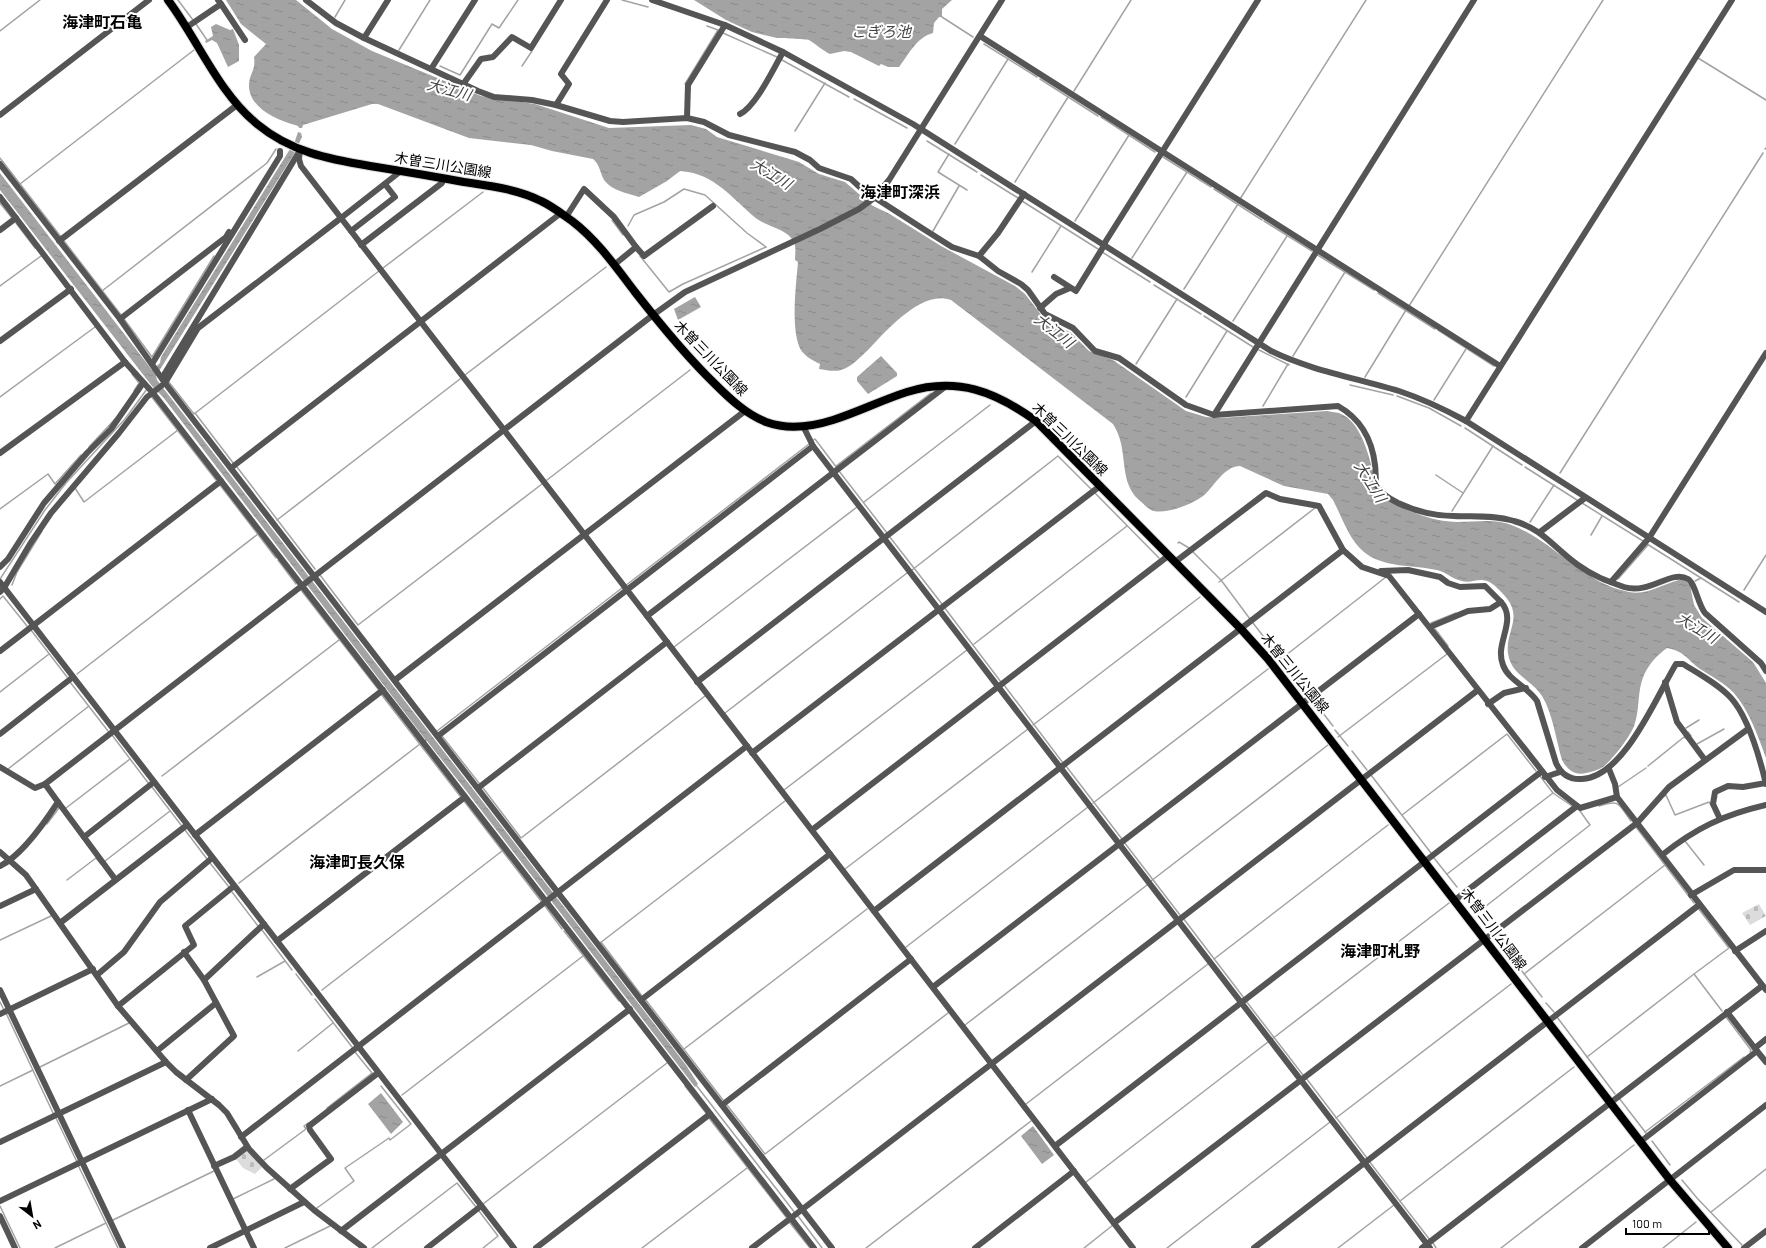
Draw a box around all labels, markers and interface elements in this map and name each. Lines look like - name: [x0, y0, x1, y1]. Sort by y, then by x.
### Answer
- district label: 海津町石亀: [62, 12, 142, 31]
- water label: こぎろ池: [851, 22, 913, 40]
- water label: 大江川: [425, 75, 475, 104]
- street label: 木曽三川公園線: [393, 148, 493, 181]
- water label: 大江川: [748, 154, 797, 193]
- district label: 海津町深浜: [860, 182, 940, 201]
- water label: 大江川: [1031, 309, 1079, 352]
- street label: 木曽三川公園線: [671, 317, 752, 399]
- street label: 木曽三川公園線: [1029, 398, 1111, 479]
- water label: 大江川: [1351, 458, 1391, 507]
- water label: 大江川: [1674, 608, 1723, 647]
- street label: 木曽三川公園線: [1258, 629, 1333, 716]
- district label: 海津町長久保: [309, 852, 405, 871]
- street label: 木曽三川公園線: [1458, 884, 1531, 973]
- district label: 海津町札野: [1340, 941, 1420, 960]
- north arrow: [12, 1196, 52, 1236]
- scale bar: [1626, 1210, 1709, 1236]
- text: 100 m: [1632, 1216, 1662, 1230]
- text: N: [31, 1218, 44, 1232]

